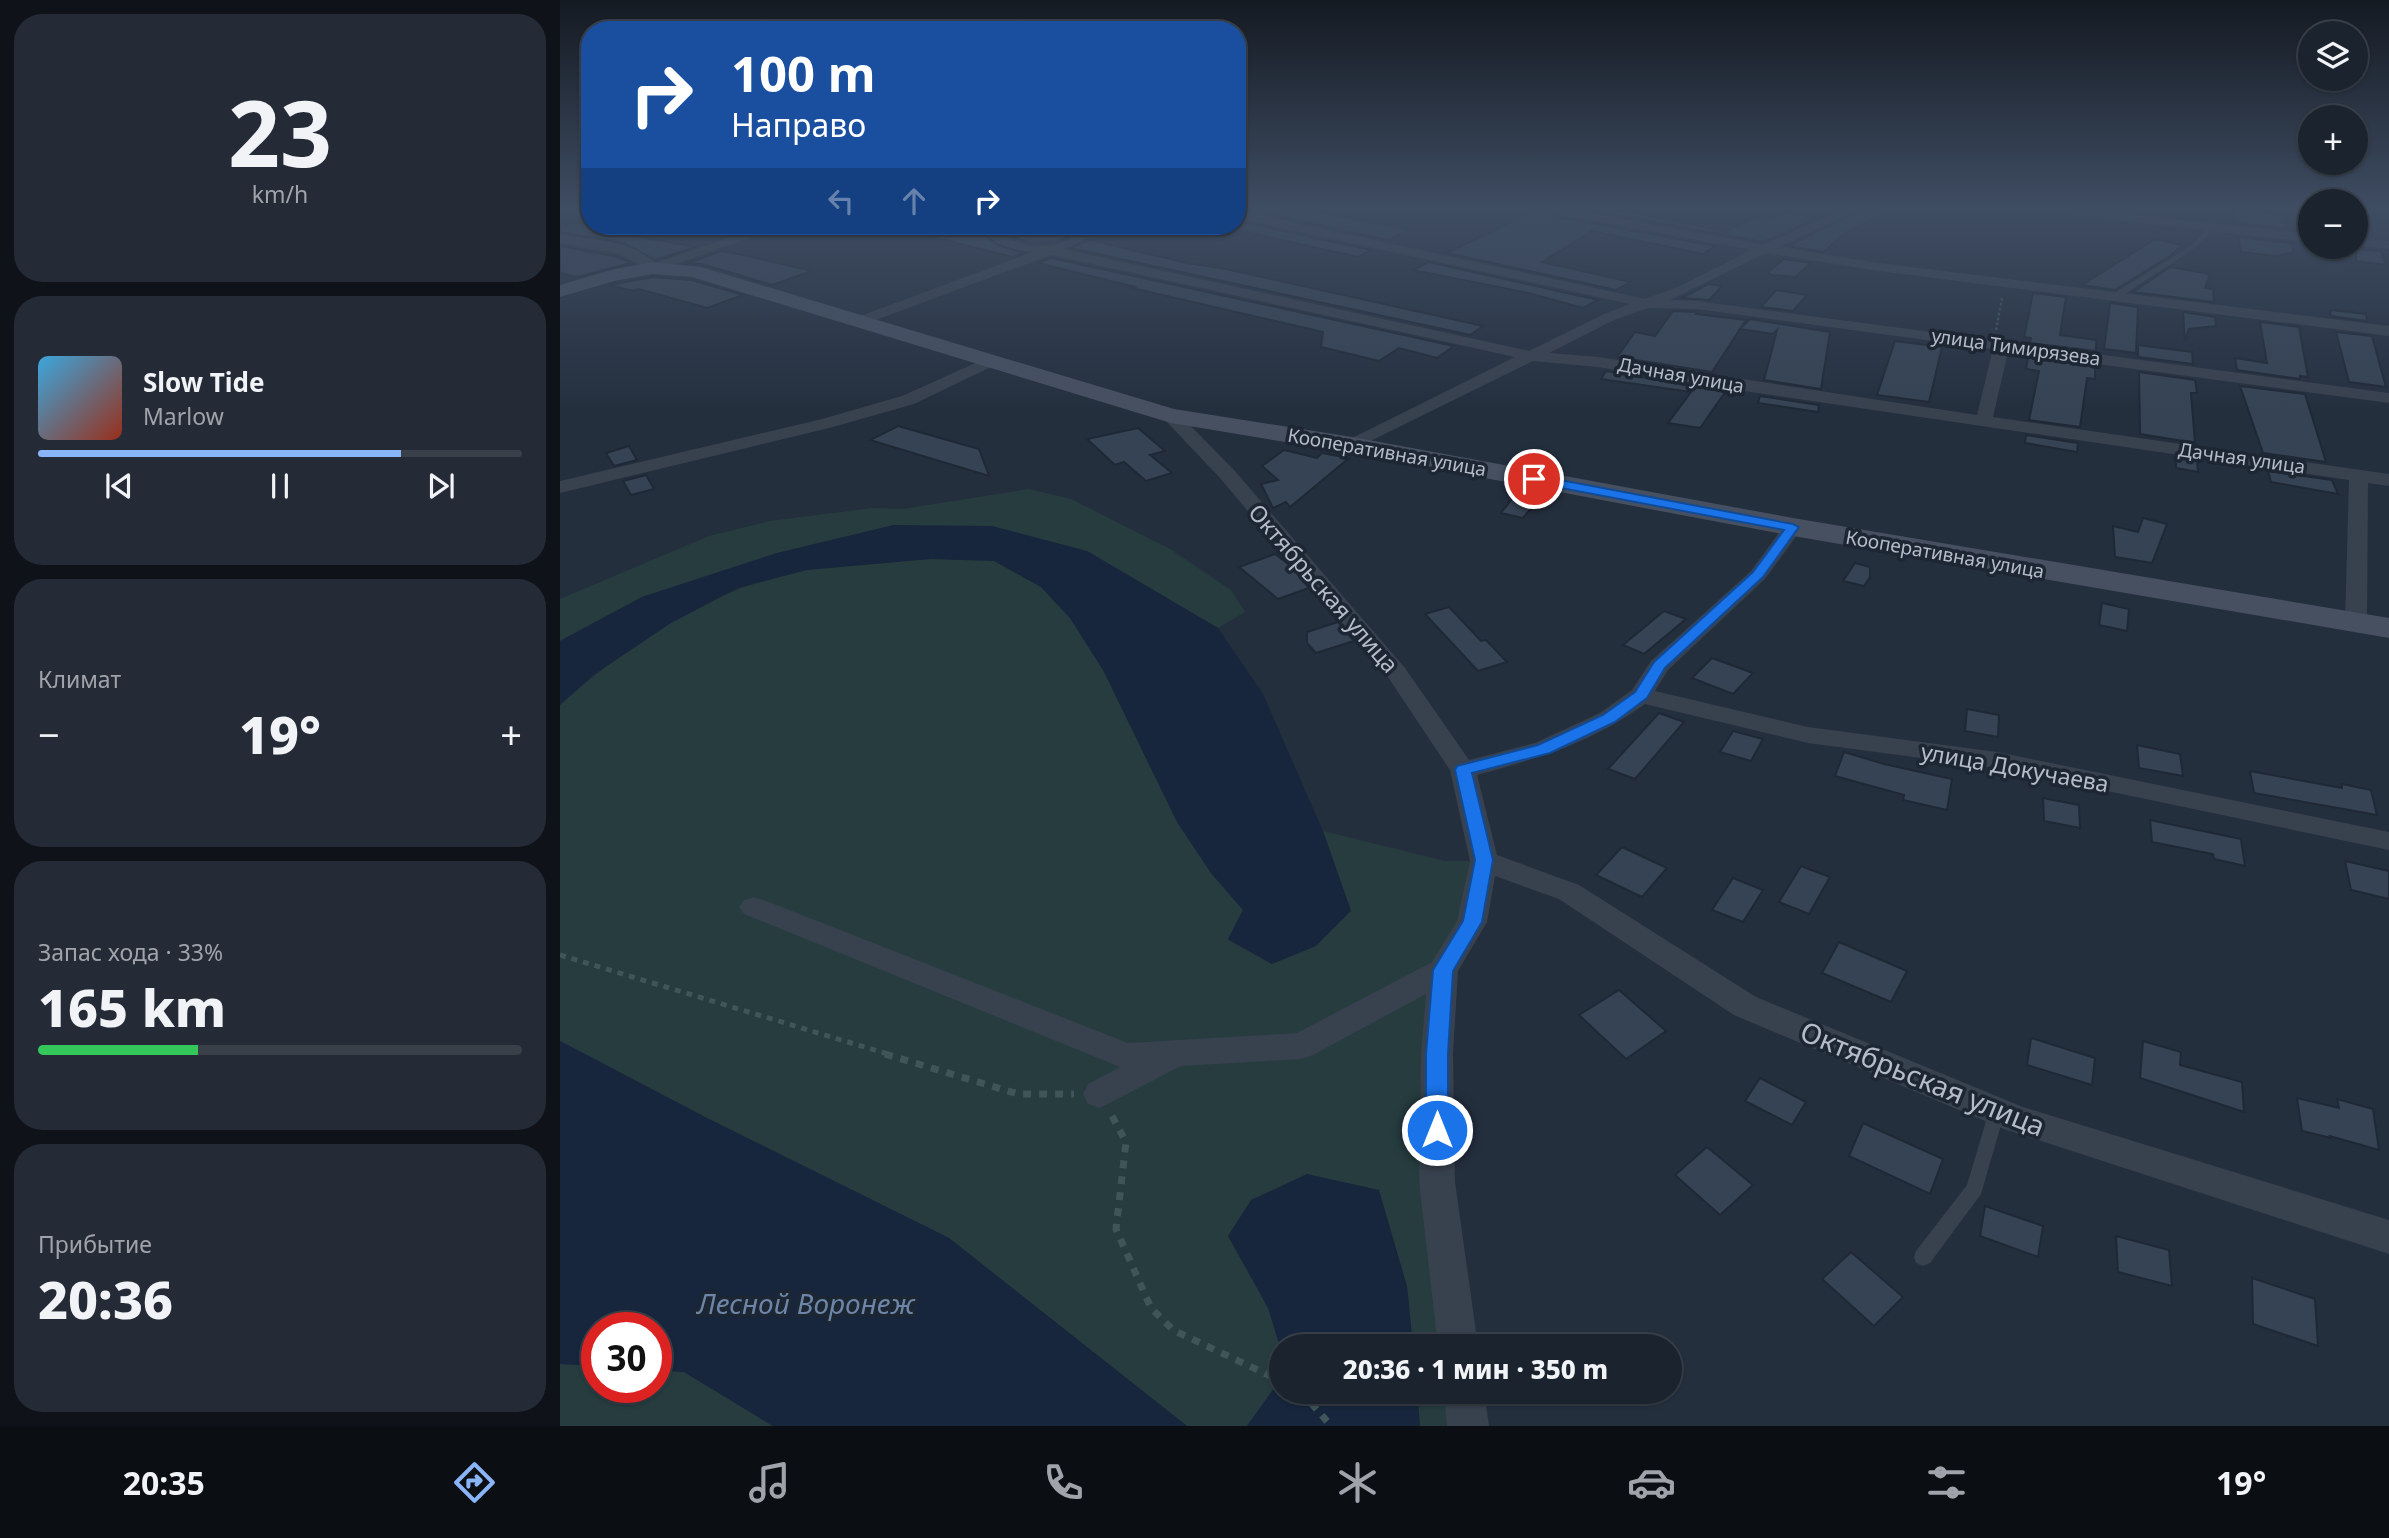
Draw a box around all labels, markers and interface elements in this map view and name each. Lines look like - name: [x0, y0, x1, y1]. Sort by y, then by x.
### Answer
- map controls: [2298, 21, 2368, 259]
- button: layers: [2298, 21, 2368, 91]
- text: 100 m: [731, 40, 876, 106]
- icon: right: [616, 49, 707, 140]
- text: 23: [228, 70, 332, 194]
- text: Направо: [731, 103, 866, 146]
- button: +: [2298, 105, 2368, 175]
- text: km/h: [252, 178, 308, 210]
- icon: left: [822, 182, 860, 220]
- icon: ahead: [895, 182, 933, 220]
- icon: right: [968, 182, 1006, 220]
- button: −: [2298, 189, 2368, 259]
- street label: улица Тимирязева: [1930, 322, 2102, 372]
- street label: Дачная улица: [1616, 351, 1746, 399]
- text: Slow Tide: [143, 364, 265, 400]
- text: Marlow: [143, 400, 224, 432]
- street label: Кооперативная улица: [1286, 422, 1488, 482]
- street label: Дачная улица: [2177, 436, 2307, 480]
- pin: [1504, 449, 1564, 509]
- icon: arrive: [1515, 460, 1553, 498]
- icon: previous: [100, 467, 138, 505]
- icon: pause: [261, 467, 299, 505]
- icon: next: [422, 467, 460, 505]
- street label: Октябрьская улица: [1242, 497, 1406, 679]
- street label: Кооперативная улица: [1844, 524, 2046, 584]
- text: Климат: [38, 663, 121, 695]
- text: 19°: [239, 698, 321, 769]
- text: −: [38, 708, 60, 760]
- text: +: [500, 708, 522, 760]
- street label: улица Докучаева: [1919, 735, 2111, 799]
- text: Запас хода · 33%: [38, 936, 223, 968]
- text: 165 km: [38, 971, 226, 1042]
- street label: Октябрьская улица: [1795, 1012, 2051, 1144]
- position arrow: [1400, 1093, 1474, 1167]
- text: Прибытие: [38, 1228, 152, 1260]
- text: 20:36: [38, 1263, 173, 1334]
- water label: Лесной Воронеж: [695, 1284, 915, 1322]
- speed limit sign: 30: [581, 1312, 672, 1403]
- text: 20:36 · 1 мин · 350 m: [1343, 1351, 1608, 1387]
- icon: directions: [450, 1458, 499, 1507]
- icon: music: [745, 1458, 794, 1507]
- icon: phone: [1039, 1458, 1088, 1507]
- icon: climate: [1333, 1458, 1382, 1507]
- icon: car: [1627, 1458, 1676, 1507]
- icon: filters: [1922, 1458, 1971, 1507]
- text: 20:35: [123, 1461, 205, 1504]
- text: 19°: [2216, 1461, 2266, 1504]

